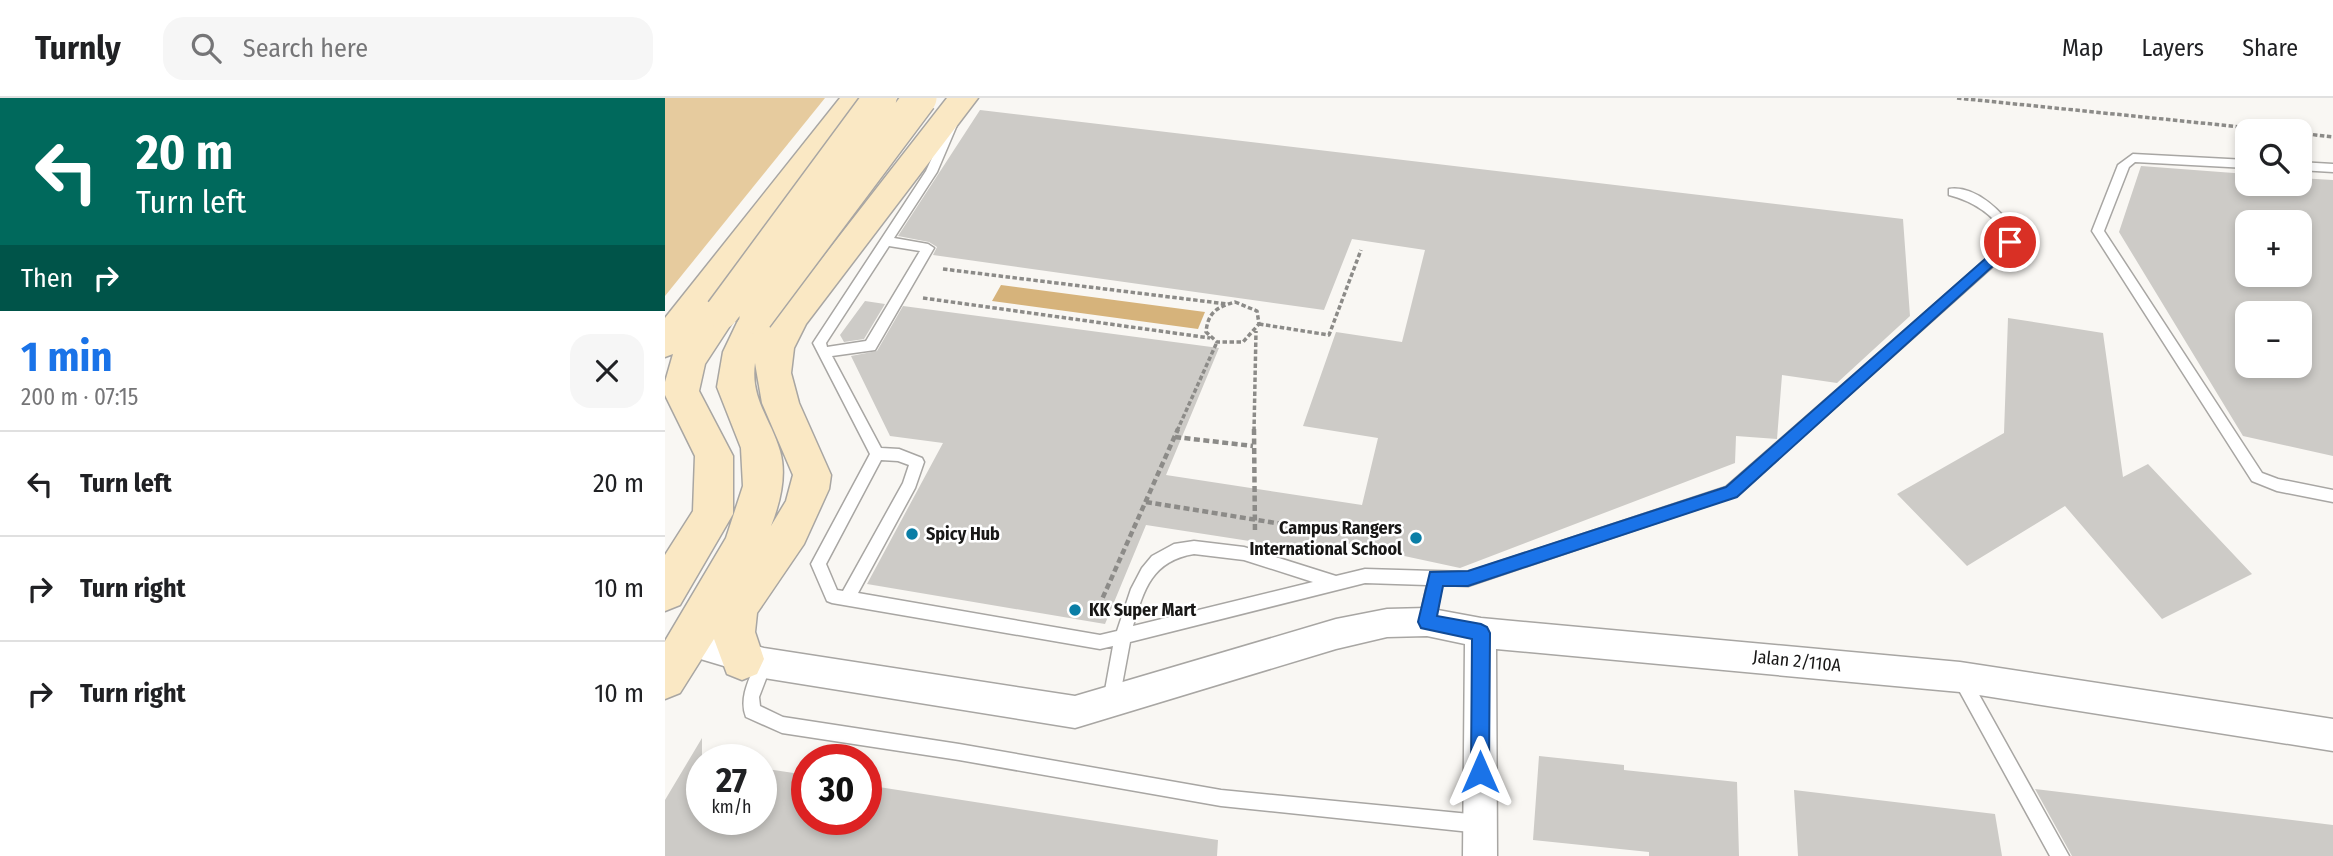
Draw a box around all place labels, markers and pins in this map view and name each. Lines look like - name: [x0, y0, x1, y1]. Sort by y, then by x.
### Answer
- pin: [1980, 212, 2040, 272]
- place label: Campus Rangers International School: [1249, 517, 1402, 560]
- place label: Spicy Hub: [926, 523, 1000, 545]
- marker: Spicy Hub: [904, 526, 920, 542]
- marker: Campus Rangers International School: [1408, 530, 1424, 546]
- place label: KK Super Mart: [1089, 599, 1197, 621]
- marker: KK Super Mart: [1067, 602, 1083, 618]

